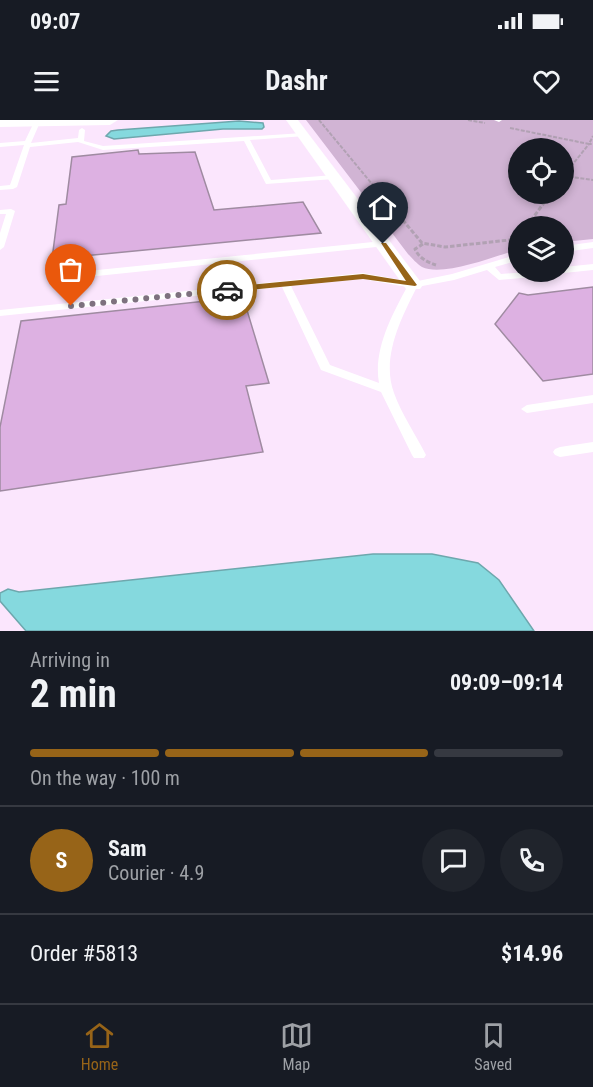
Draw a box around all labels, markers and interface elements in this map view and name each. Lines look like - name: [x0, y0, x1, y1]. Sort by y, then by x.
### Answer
- text: 09:07: [30, 9, 81, 34]
- icon: menu: [30, 65, 63, 98]
- text: Dashr: [265, 65, 328, 97]
- icon: heart: [530, 65, 563, 98]
- map controls: [508, 138, 574, 282]
- button: locate: [508, 138, 574, 204]
- pin: [357, 182, 408, 244]
- icon: home: [366, 191, 399, 224]
- button: layers: [508, 216, 574, 282]
- pin: [45, 244, 96, 306]
- icon: bag: [54, 253, 87, 286]
- courier: [197, 260, 257, 320]
- icon: car: [211, 274, 244, 307]
- text: Arriving in: [30, 648, 110, 672]
- text: 09:09–09:14: [450, 670, 563, 695]
- text: 2 min: [30, 671, 117, 717]
- text: On the way · 100 m: [30, 766, 180, 790]
- button: chat: [422, 829, 485, 892]
- button: phone: [500, 829, 563, 892]
- text: Sam: [108, 836, 147, 861]
- text: S: [56, 848, 67, 873]
- text: Courier · 4.9: [108, 861, 204, 885]
- text: Order #5813: [30, 941, 138, 966]
- text: $14.96: [501, 941, 563, 966]
- tab: Home: [81, 1019, 118, 1074]
- tab: Map: [280, 1019, 313, 1074]
- tab: Saved: [474, 1019, 512, 1074]

